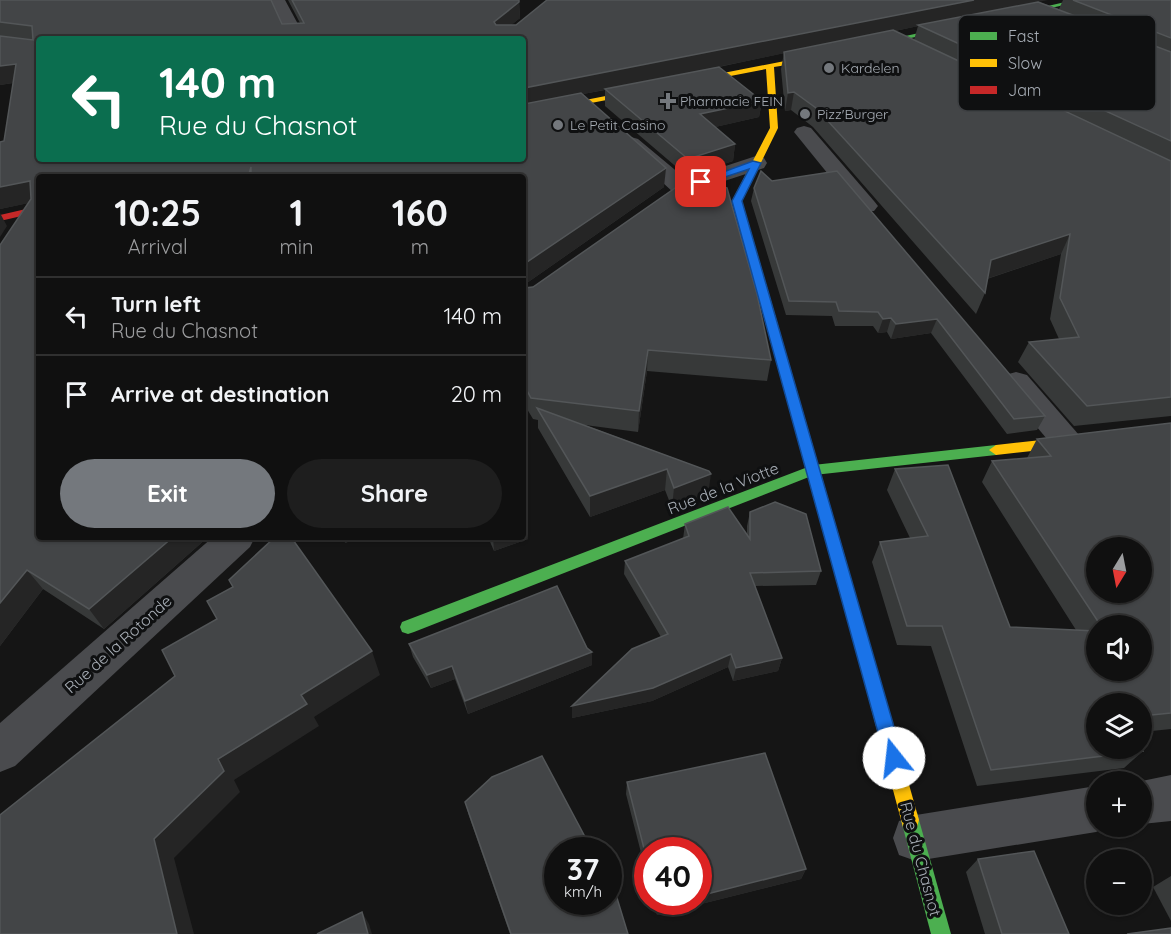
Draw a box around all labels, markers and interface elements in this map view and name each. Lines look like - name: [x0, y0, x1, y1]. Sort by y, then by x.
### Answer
- legend: [958, 15, 1156, 111]
- text: Fast: [1008, 26, 1039, 46]
- text: Slow: [1008, 53, 1042, 73]
- text: 140 m: [159, 56, 276, 109]
- place label: Kardelen: [841, 59, 900, 77]
- icon: left: [60, 60, 138, 138]
- marker: Kardelen: [822, 61, 836, 75]
- text: Jam: [1008, 80, 1041, 100]
- place label: Pharmacie FEIN: [680, 92, 783, 110]
- marker: Pharmacie FEIN: [661, 94, 675, 108]
- place label: Pizz'Burger: [817, 105, 889, 123]
- marker: Pizz'Burger: [798, 107, 812, 121]
- text: Rue du Chasnot: [159, 108, 357, 142]
- place label: Le Petit Casino: [570, 116, 665, 134]
- marker: Le Petit Casino: [551, 118, 565, 132]
- pin: [675, 156, 726, 207]
- icon: arrive: [684, 165, 717, 198]
- text: 10:25: [114, 190, 201, 235]
- text: 1: [290, 190, 304, 235]
- text: 160: [392, 190, 448, 235]
- text: Arrival: [128, 234, 188, 259]
- text: min: [280, 234, 314, 259]
- text: m: [411, 234, 429, 259]
- text: Turn left: [111, 290, 201, 318]
- icon: left: [60, 300, 93, 333]
- text: 140 m: [443, 302, 502, 330]
- text: Rue du Chasnot: [111, 318, 258, 343]
- icon: arrive: [60, 378, 93, 411]
- text: Arrive at destination: [111, 380, 329, 408]
- text: 20 m: [451, 380, 502, 408]
- street label: Rue de la Viotte: [665, 458, 781, 518]
- button: Exit: [60, 459, 275, 528]
- button: Share: [287, 459, 502, 528]
- north arrow: [1086, 537, 1152, 603]
- map controls: [1086, 537, 1152, 915]
- street label: Rue de la Rotonde: [60, 591, 176, 697]
- button: sound: [1086, 615, 1152, 681]
- button: layers: [1086, 693, 1152, 759]
- position arrow: [862, 726, 926, 790]
- button: +: [1086, 771, 1152, 837]
- street label: Rue du Chasnot: [896, 800, 946, 918]
- speed limit sign: 40: [634, 837, 712, 915]
- button: −: [1086, 849, 1152, 915]
- text: 37: [567, 850, 599, 888]
- text: km/h: [564, 882, 602, 901]

